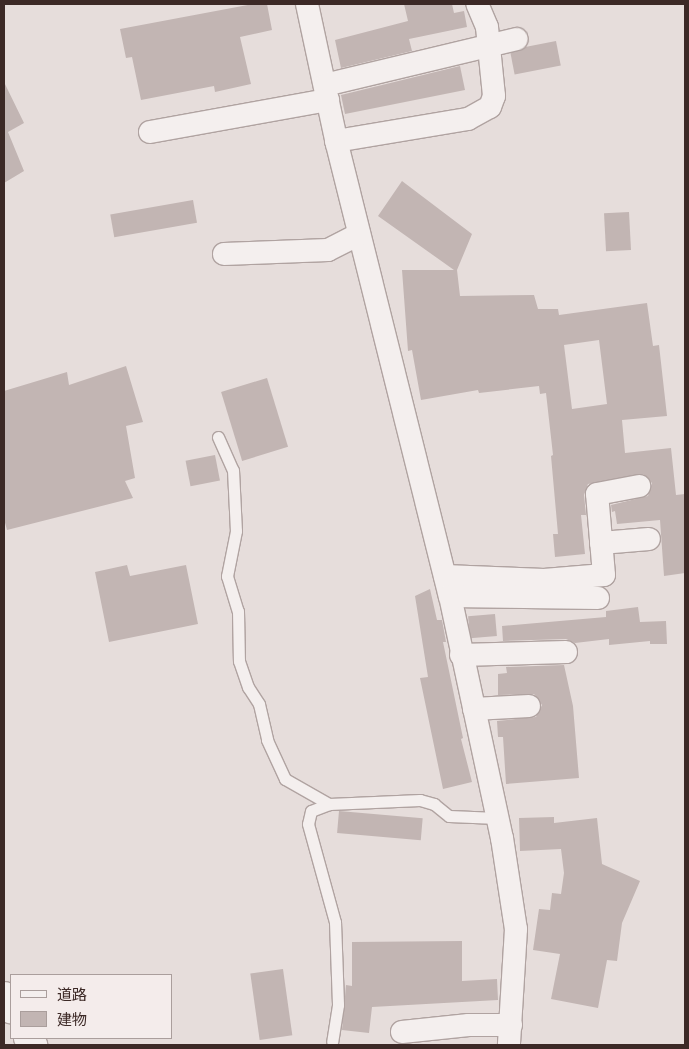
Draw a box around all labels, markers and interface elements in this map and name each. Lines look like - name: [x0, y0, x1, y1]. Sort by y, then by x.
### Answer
- legend: [10, 974, 172, 1039]
- text: 道路: [57, 986, 87, 1004]
- text: 建物: [57, 1011, 87, 1029]

